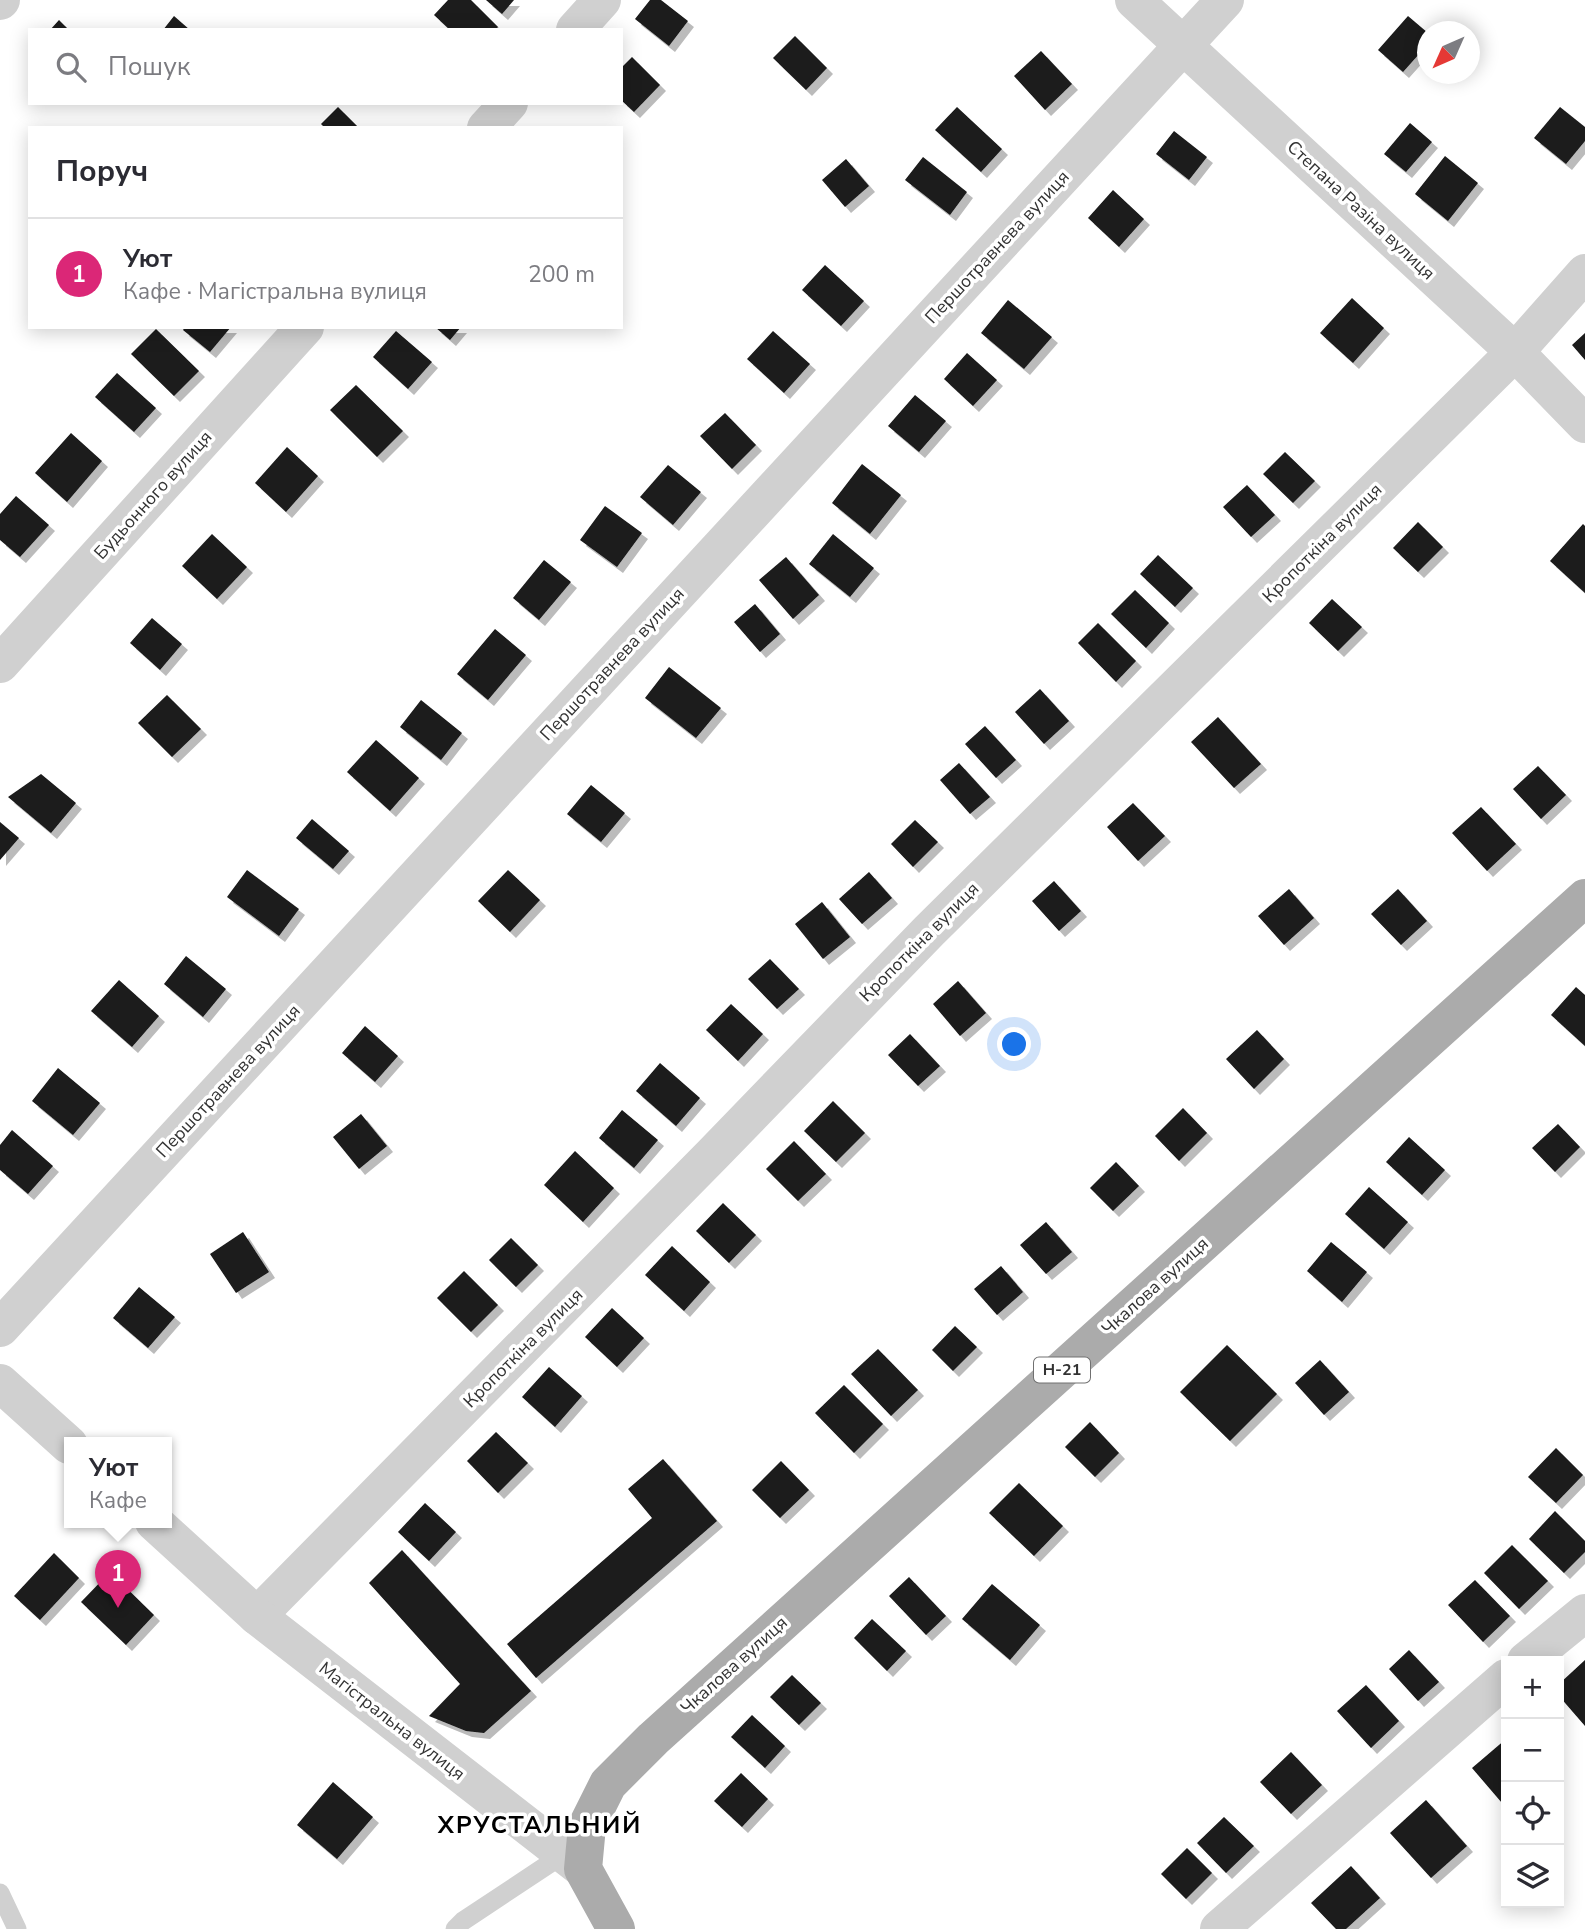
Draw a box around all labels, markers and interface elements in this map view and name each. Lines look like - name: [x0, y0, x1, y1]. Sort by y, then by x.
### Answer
- north arrow: [1417, 21, 1480, 84]
- search box: [28, 28, 623, 105]
- icon: search: [52, 48, 90, 86]
- text: Пошук: [108, 49, 190, 84]
- street label: Степана Разіна вулиця: [1282, 135, 1440, 285]
- text: Поруч: [56, 151, 148, 192]
- street label: Першотравнева вулиця: [920, 165, 1074, 329]
- text: Уют: [123, 241, 172, 276]
- text: 1: [72, 259, 86, 290]
- text: 200 m: [528, 259, 595, 290]
- text: Кафе · Магістральна вулиця: [123, 276, 427, 307]
- street label: Будьонного вулиця: [89, 425, 217, 565]
- street label: Кропоткіна вулиця: [1257, 478, 1387, 608]
- street label: Першотравнева вулиця: [535, 582, 689, 746]
- street label: Кропоткіна вулиця: [854, 877, 984, 1007]
- street label: Першотравнева вулиця: [151, 999, 305, 1163]
- your location: [997, 1027, 1031, 1061]
- street label: Чкалова вулиця: [1096, 1232, 1214, 1340]
- street label: Кропоткіна вулиця: [458, 1283, 588, 1413]
- road number: Н-21: [1034, 1358, 1090, 1382]
- popup: [64, 1437, 172, 1528]
- text: Уют: [89, 1450, 138, 1485]
- text: Кафе: [89, 1485, 147, 1516]
- pin: 1: [95, 1550, 141, 1608]
- street label: Чкалова вулиця: [675, 1611, 793, 1719]
- street label: Магістральна вулиця: [314, 1656, 470, 1786]
- map controls: [1501, 1656, 1564, 1908]
- button: +: [1501, 1656, 1564, 1719]
- button: −: [1501, 1719, 1564, 1782]
- button: locate: [1501, 1782, 1564, 1845]
- district label: ХРУСТАЛЬНИЙ: [437, 1809, 642, 1841]
- button: layers: [1501, 1845, 1564, 1908]

